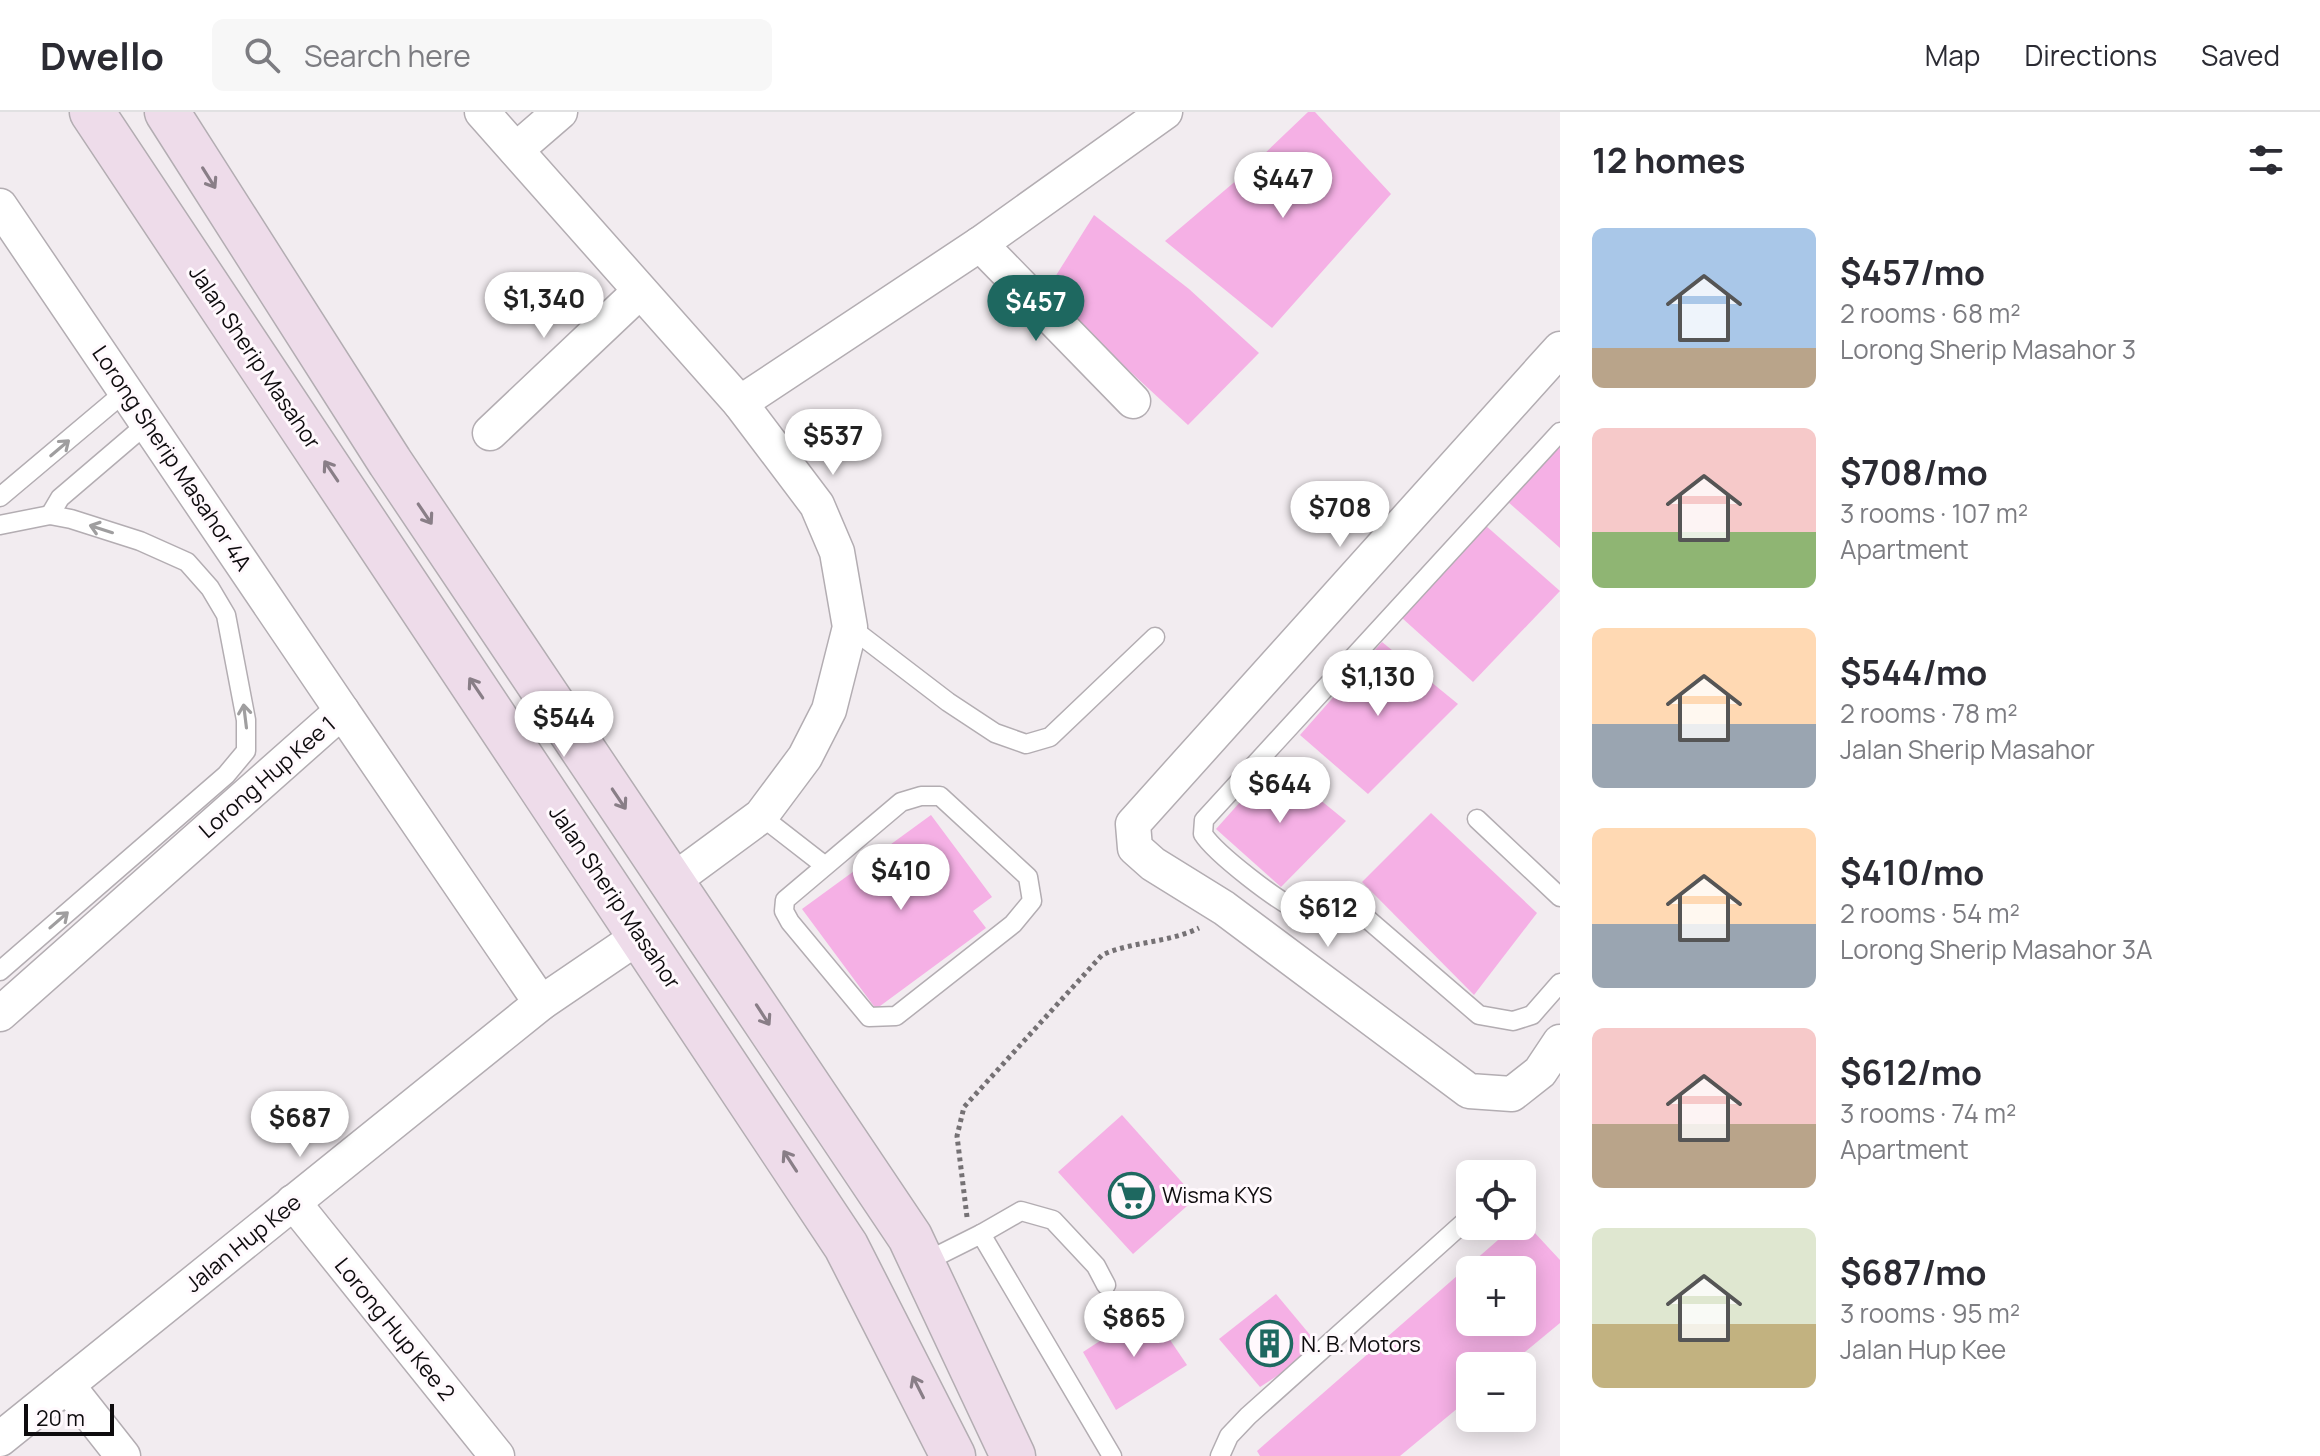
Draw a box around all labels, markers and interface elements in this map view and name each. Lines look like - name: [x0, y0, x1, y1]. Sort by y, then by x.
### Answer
- search box: [212, 19, 772, 91]
- text: Dwello: [40, 29, 164, 81]
- icon: search: [240, 33, 284, 77]
- text: Search here: [304, 35, 471, 76]
- text: Map: [1925, 36, 1980, 74]
- text: Directions: [2024, 36, 2157, 74]
- text: Saved: [2201, 36, 2280, 74]
- text: 12 homes: [1592, 137, 1745, 183]
- icon: filters: [2244, 138, 2288, 182]
- pin: $447: [1236, 152, 1330, 220]
- text: $447: [1252, 160, 1314, 196]
- one-way arrow: [202, 166, 218, 189]
- text: $457/mo: [1840, 249, 1985, 295]
- street label: Jalan Sherip Masahor: [182, 259, 328, 455]
- icon: home: [1656, 260, 1752, 356]
- pin: $1,340: [479, 272, 609, 340]
- pin: $457: [989, 275, 1083, 343]
- text: $1,340: [503, 280, 585, 316]
- text: $457: [1005, 283, 1067, 319]
- text: 2 rooms · 68 m²: [1840, 295, 2021, 331]
- text: Lorong Sherip Masahor 3: [1840, 331, 2136, 367]
- street label: Lorong Sherip Masahor 4A: [85, 340, 259, 576]
- pin: $537: [786, 409, 880, 477]
- text: $537: [803, 417, 863, 453]
- one-way arrow: [49, 439, 70, 457]
- text: $708/mo: [1840, 449, 1988, 495]
- icon: home: [1656, 460, 1752, 556]
- one-way arrow: [323, 461, 340, 483]
- pin: $708: [1293, 481, 1387, 549]
- text: $708: [1308, 489, 1372, 525]
- text: 3 rooms · 107 m²: [1840, 495, 2028, 531]
- one-way arrow: [417, 503, 434, 525]
- one-way arrow: [89, 521, 114, 536]
- text: Apartment: [1840, 531, 1969, 567]
- text: $544/mo: [1840, 649, 1987, 695]
- pin: $1,130: [1313, 650, 1443, 718]
- text: $1,130: [1340, 658, 1416, 694]
- icon: home: [1656, 660, 1752, 756]
- one-way arrow: [467, 677, 484, 699]
- pin: $544: [517, 691, 611, 759]
- text: 2 rooms · 78 m²: [1840, 695, 2018, 731]
- text: $544: [533, 699, 595, 735]
- one-way arrow: [237, 703, 252, 729]
- street label: Lorong Hup Kee 1: [192, 709, 342, 845]
- text: Jalan Sherip Masahor: [1840, 731, 2095, 767]
- pin: $644: [1233, 757, 1327, 825]
- text: $644: [1248, 765, 1312, 801]
- one-way arrow: [610, 787, 627, 809]
- street label: Jalan Sherip Masahor: [542, 799, 688, 995]
- pin: $410: [854, 844, 948, 912]
- text: $410/mo: [1840, 849, 1984, 895]
- text: $410: [871, 852, 931, 888]
- icon: home: [1656, 860, 1752, 956]
- pin: $612: [1281, 881, 1375, 949]
- text: $612: [1299, 889, 1357, 925]
- text: 2 rooms · 54 m²: [1840, 895, 2020, 931]
- one-way arrow: [49, 911, 69, 929]
- text: Lorong Sherip Masahor 3A: [1840, 931, 2153, 967]
- one-way arrow: [755, 1003, 771, 1026]
- text: $612/mo: [1840, 1049, 1982, 1095]
- icon: home: [1656, 1060, 1752, 1156]
- pin: $687: [253, 1091, 347, 1159]
- text: 3 rooms · 74 m²: [1840, 1095, 2016, 1131]
- text: $687: [269, 1099, 331, 1135]
- text: Apartment: [1840, 1131, 1969, 1167]
- one-way arrow: [781, 1150, 798, 1172]
- map controls: [1456, 1160, 1536, 1432]
- button: locate: [1456, 1160, 1536, 1240]
- supermarket icon: Wisma KYS: [1107, 1171, 1155, 1219]
- place label: Wisma KYS: [1162, 1180, 1272, 1210]
- street label: Jalan Hup Kee: [179, 1187, 307, 1299]
- text: $687/mo: [1840, 1249, 1986, 1295]
- street label: Lorong Hup Kee 2: [328, 1251, 462, 1407]
- button: +: [1456, 1256, 1536, 1336]
- icon: home: [1656, 1260, 1752, 1356]
- pin: $865: [1087, 1291, 1181, 1359]
- text: 3 rooms · 95 m²: [1840, 1295, 2020, 1331]
- text: $865: [1102, 1299, 1166, 1335]
- building icon: N. B. Motors: [1246, 1320, 1294, 1368]
- place label: N. B. Motors: [1301, 1329, 1421, 1359]
- text: Jalan Hup Kee: [1840, 1331, 2006, 1367]
- button: −: [1456, 1352, 1536, 1432]
- one-way arrow: [910, 1375, 925, 1399]
- scale bar: [24, 1400, 114, 1436]
- text: 20 m: [36, 1403, 85, 1433]

